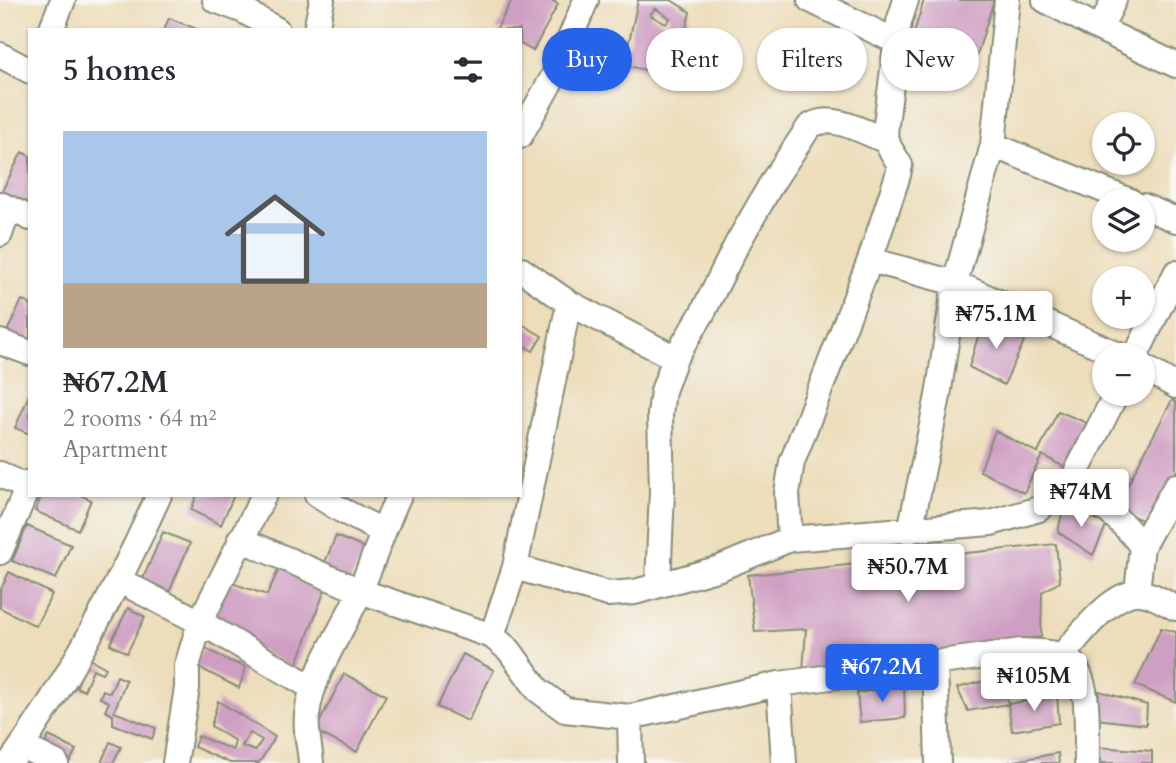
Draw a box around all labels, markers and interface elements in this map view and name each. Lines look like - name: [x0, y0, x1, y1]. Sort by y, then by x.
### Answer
- chip: Buy: [542, 28, 632, 91]
- chip: Rent: [646, 28, 743, 91]
- chip: Filters: [757, 28, 867, 91]
- chip: New: [881, 28, 979, 91]
- text: 5 homes: [63, 50, 176, 91]
- icon: filters: [449, 51, 487, 89]
- map controls: [1092, 112, 1155, 406]
- button: locate: [1092, 112, 1155, 175]
- icon: home: [212, 176, 338, 302]
- button: layers: [1092, 189, 1155, 252]
- button: +: [1092, 266, 1155, 329]
- pin: ₦75.1M: [939, 292, 1053, 351]
- text: ₦75.1M: [956, 298, 1036, 329]
- button: −: [1092, 343, 1155, 406]
- text: ₦67.2M: [63, 362, 169, 403]
- text: 2 rooms · 64 m²: [63, 403, 216, 434]
- text: Apartment: [63, 434, 167, 465]
- pin: ₦74M: [1040, 470, 1122, 529]
- text: ₦74M: [1050, 476, 1112, 507]
- pin: ₦50.7M: [851, 544, 965, 604]
- text: ₦50.7M: [868, 551, 948, 582]
- pin: ₦67.2M: [825, 644, 939, 704]
- text: ₦67.2M: [842, 651, 922, 682]
- pin: ₦105M: [985, 654, 1083, 713]
- text: ₦105M: [997, 660, 1071, 691]

